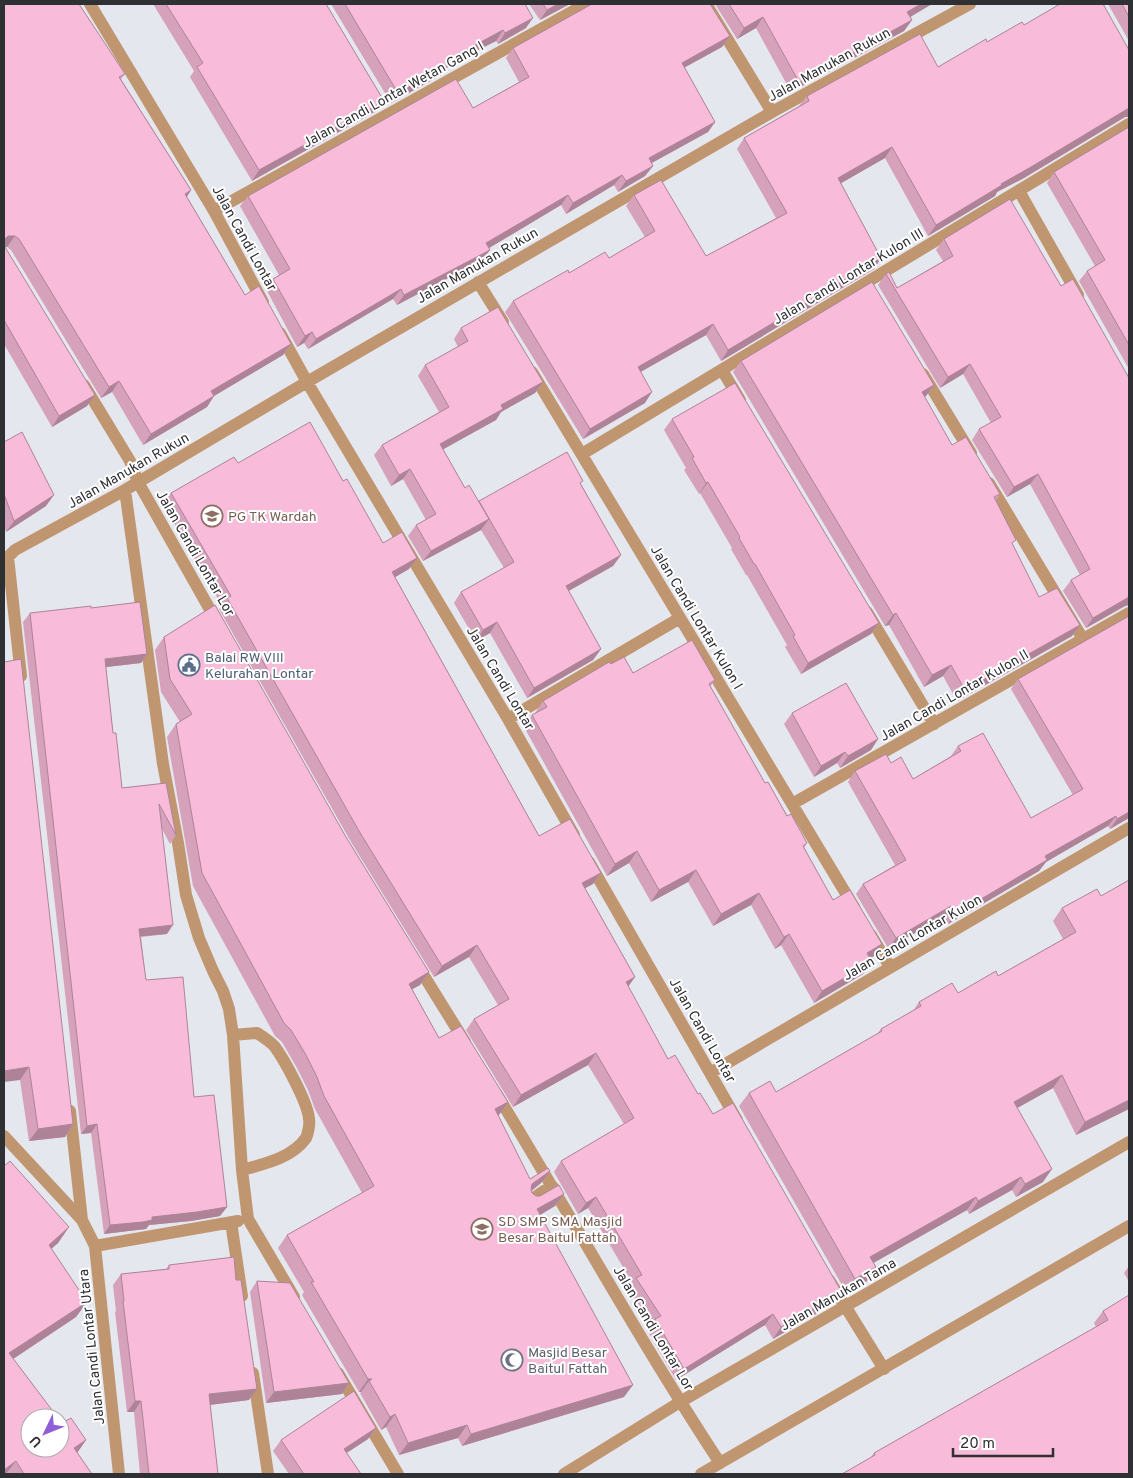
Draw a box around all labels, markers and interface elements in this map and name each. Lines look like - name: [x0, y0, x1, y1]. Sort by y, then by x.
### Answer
- street label: Jalan Manukan Rukun: [766, 25, 894, 106]
- street label: Jalan Candi Lontar Wetan Gang I: [300, 38, 487, 152]
- street label: Jalan Candi Lontar: [208, 183, 280, 295]
- street label: Jalan Manukan Rukun: [414, 225, 542, 308]
- street label: Jalan Candi Lontar Kulon III: [770, 225, 927, 329]
- street label: Jalan Manukan Rukun: [65, 430, 193, 513]
- street label: Jalan Candi Lontar Lor: [152, 488, 238, 620]
- school or university icon: PG TK Wardah: [200, 504, 224, 528]
- place label: PG TK Wardah: [228, 509, 317, 526]
- street label: Jalan Candi Lontar Kulon I: [646, 543, 746, 693]
- street label: Jalan Candi Lontar: [462, 624, 538, 734]
- street label: Jalan Candi Lontar Kulon II: [877, 647, 1032, 746]
- place label: Balai RW VIII Kelurahan Lontar: [205, 650, 314, 683]
- public building icon: Balai RW VIII Kelurahan Lontar: [177, 653, 201, 677]
- street label: Jalan Candi Lontar Kulon: [840, 891, 985, 985]
- street label: Jalan Candi Lontar: [665, 975, 739, 1087]
- place label: SD SMP SMA Masjid Besar Baitul Fattah: [498, 1214, 622, 1247]
- school or university icon: SD SMP SMA Masjid Besar Baitul Fattah: [470, 1217, 494, 1241]
- street label: Jalan Manukan Tama: [778, 1255, 900, 1335]
- street label: Jalan Candi Lontar Lor: [609, 1263, 697, 1395]
- street label: Jalan Candi Lontar Utara: [76, 1268, 109, 1425]
- place label: Masjid Besar Baitul Fattah: [528, 1345, 608, 1378]
- mosque icon: Masjid Besar Baitul Fattah: [500, 1348, 524, 1372]
- north arrow: [20, 1408, 70, 1458]
- scale bar: [953, 1426, 1053, 1458]
- text: U: [27, 1431, 46, 1450]
- text: 20 m: [960, 1435, 995, 1454]

